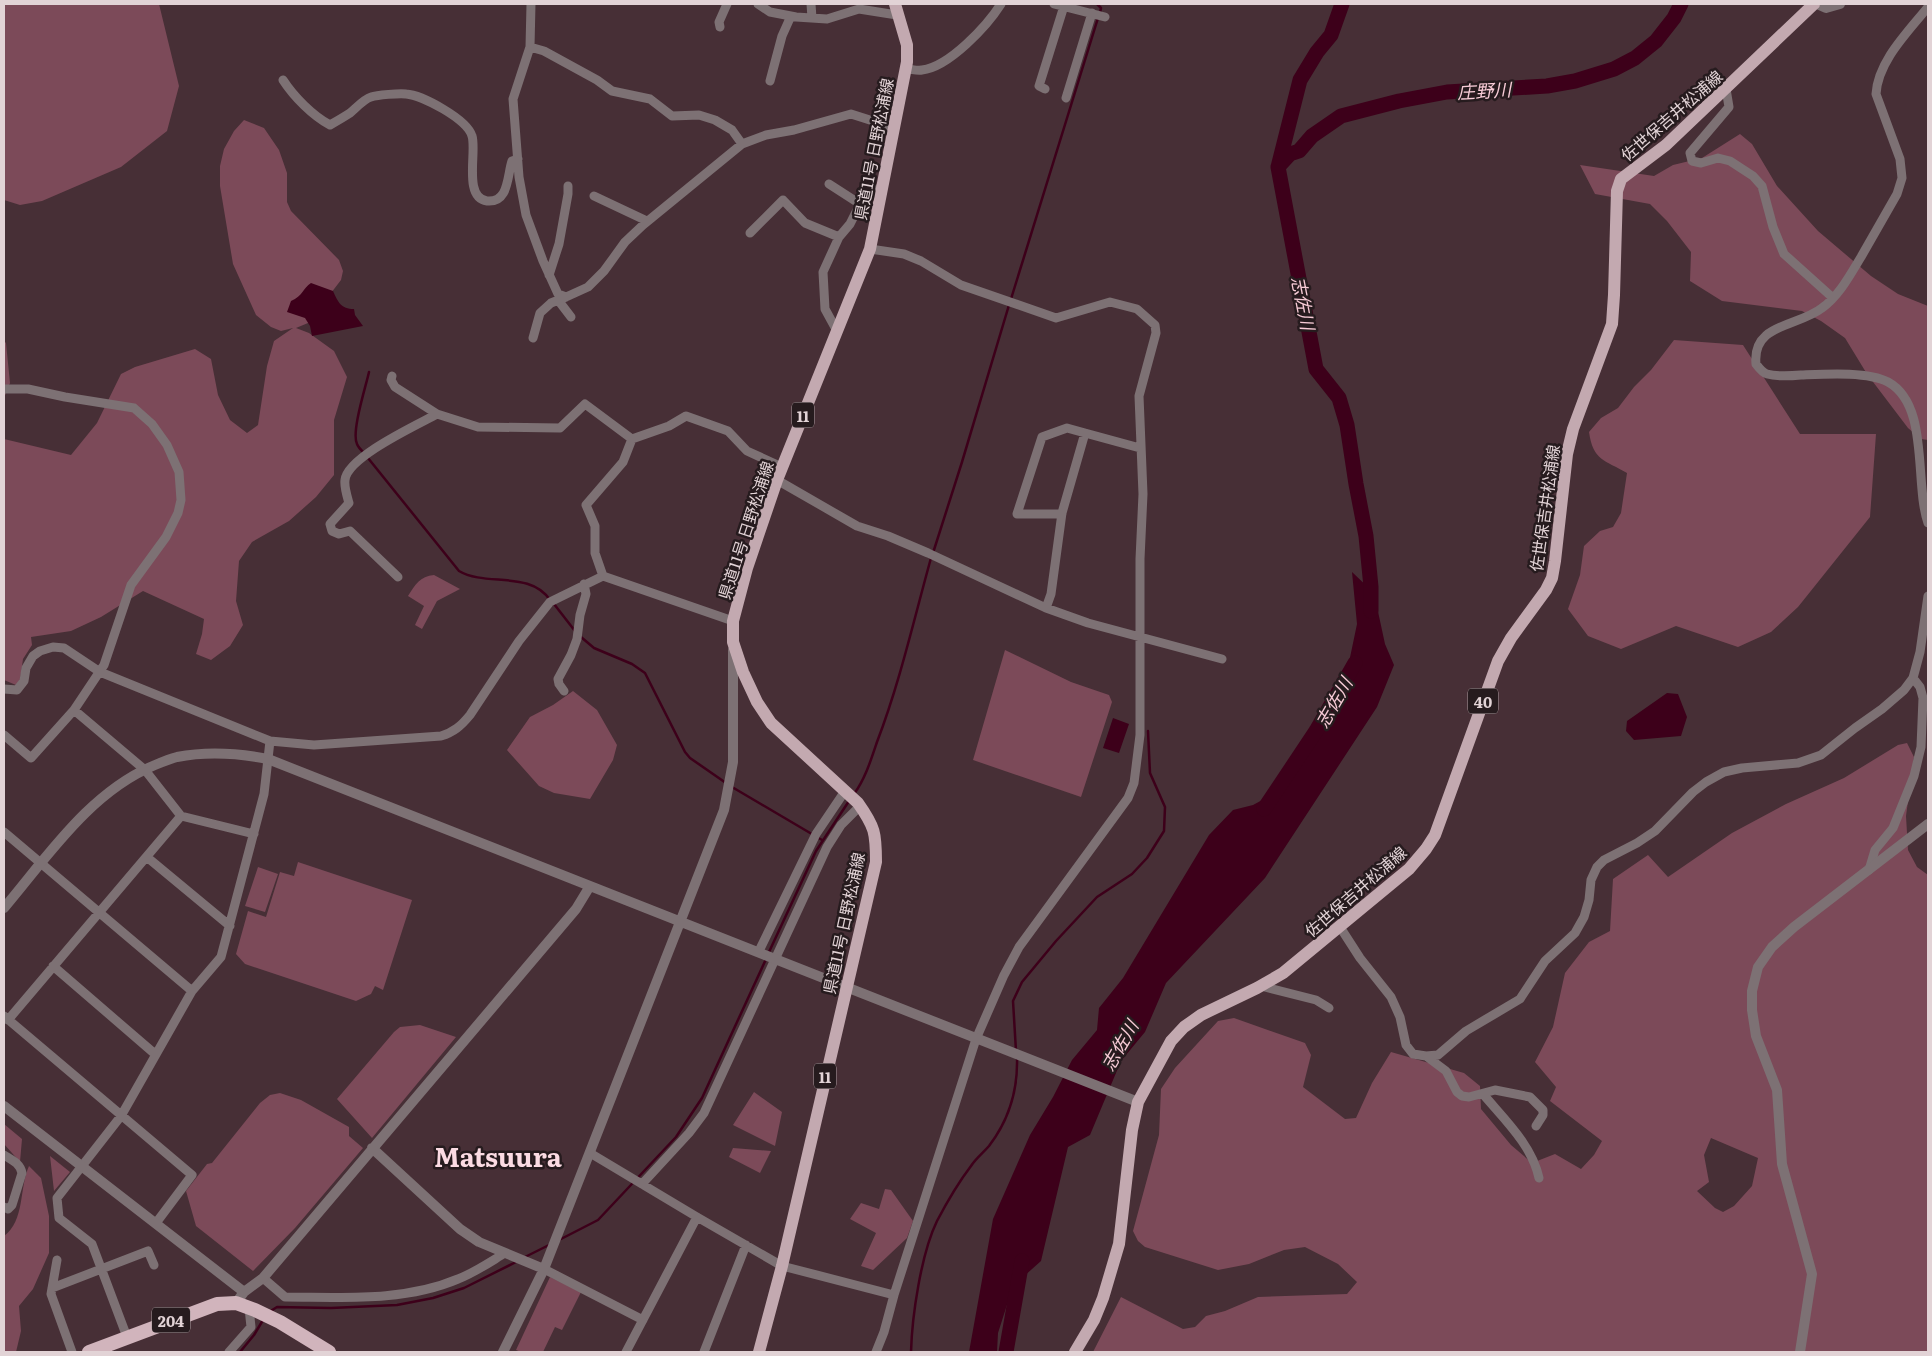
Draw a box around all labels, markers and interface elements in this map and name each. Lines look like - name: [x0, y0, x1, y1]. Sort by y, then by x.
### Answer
- street label: 佐世保吉井松浦線: [1615, 64, 1727, 166]
- water label: 庄野川: [1456, 75, 1514, 105]
- street label: 県道11号 日野松浦線: [847, 76, 899, 222]
- water label: 志佐川: [1286, 274, 1323, 334]
- road number: 11: [792, 402, 814, 428]
- street label: 佐世保吉井松浦線: [1523, 443, 1565, 573]
- street label: 県道11号 日野松浦線: [711, 458, 779, 602]
- water label: 志佐川: [1308, 670, 1359, 732]
- road number: 40: [1468, 688, 1498, 714]
- street label: 佐世保吉井松浦線: [1299, 840, 1411, 942]
- street label: 県道11号 日野松浦線: [816, 850, 870, 996]
- water label: 志佐川: [1094, 1013, 1145, 1075]
- road number: 11: [814, 1064, 836, 1088]
- district label: Matsuura: [434, 1136, 562, 1175]
- road number: 204: [152, 1308, 190, 1332]

